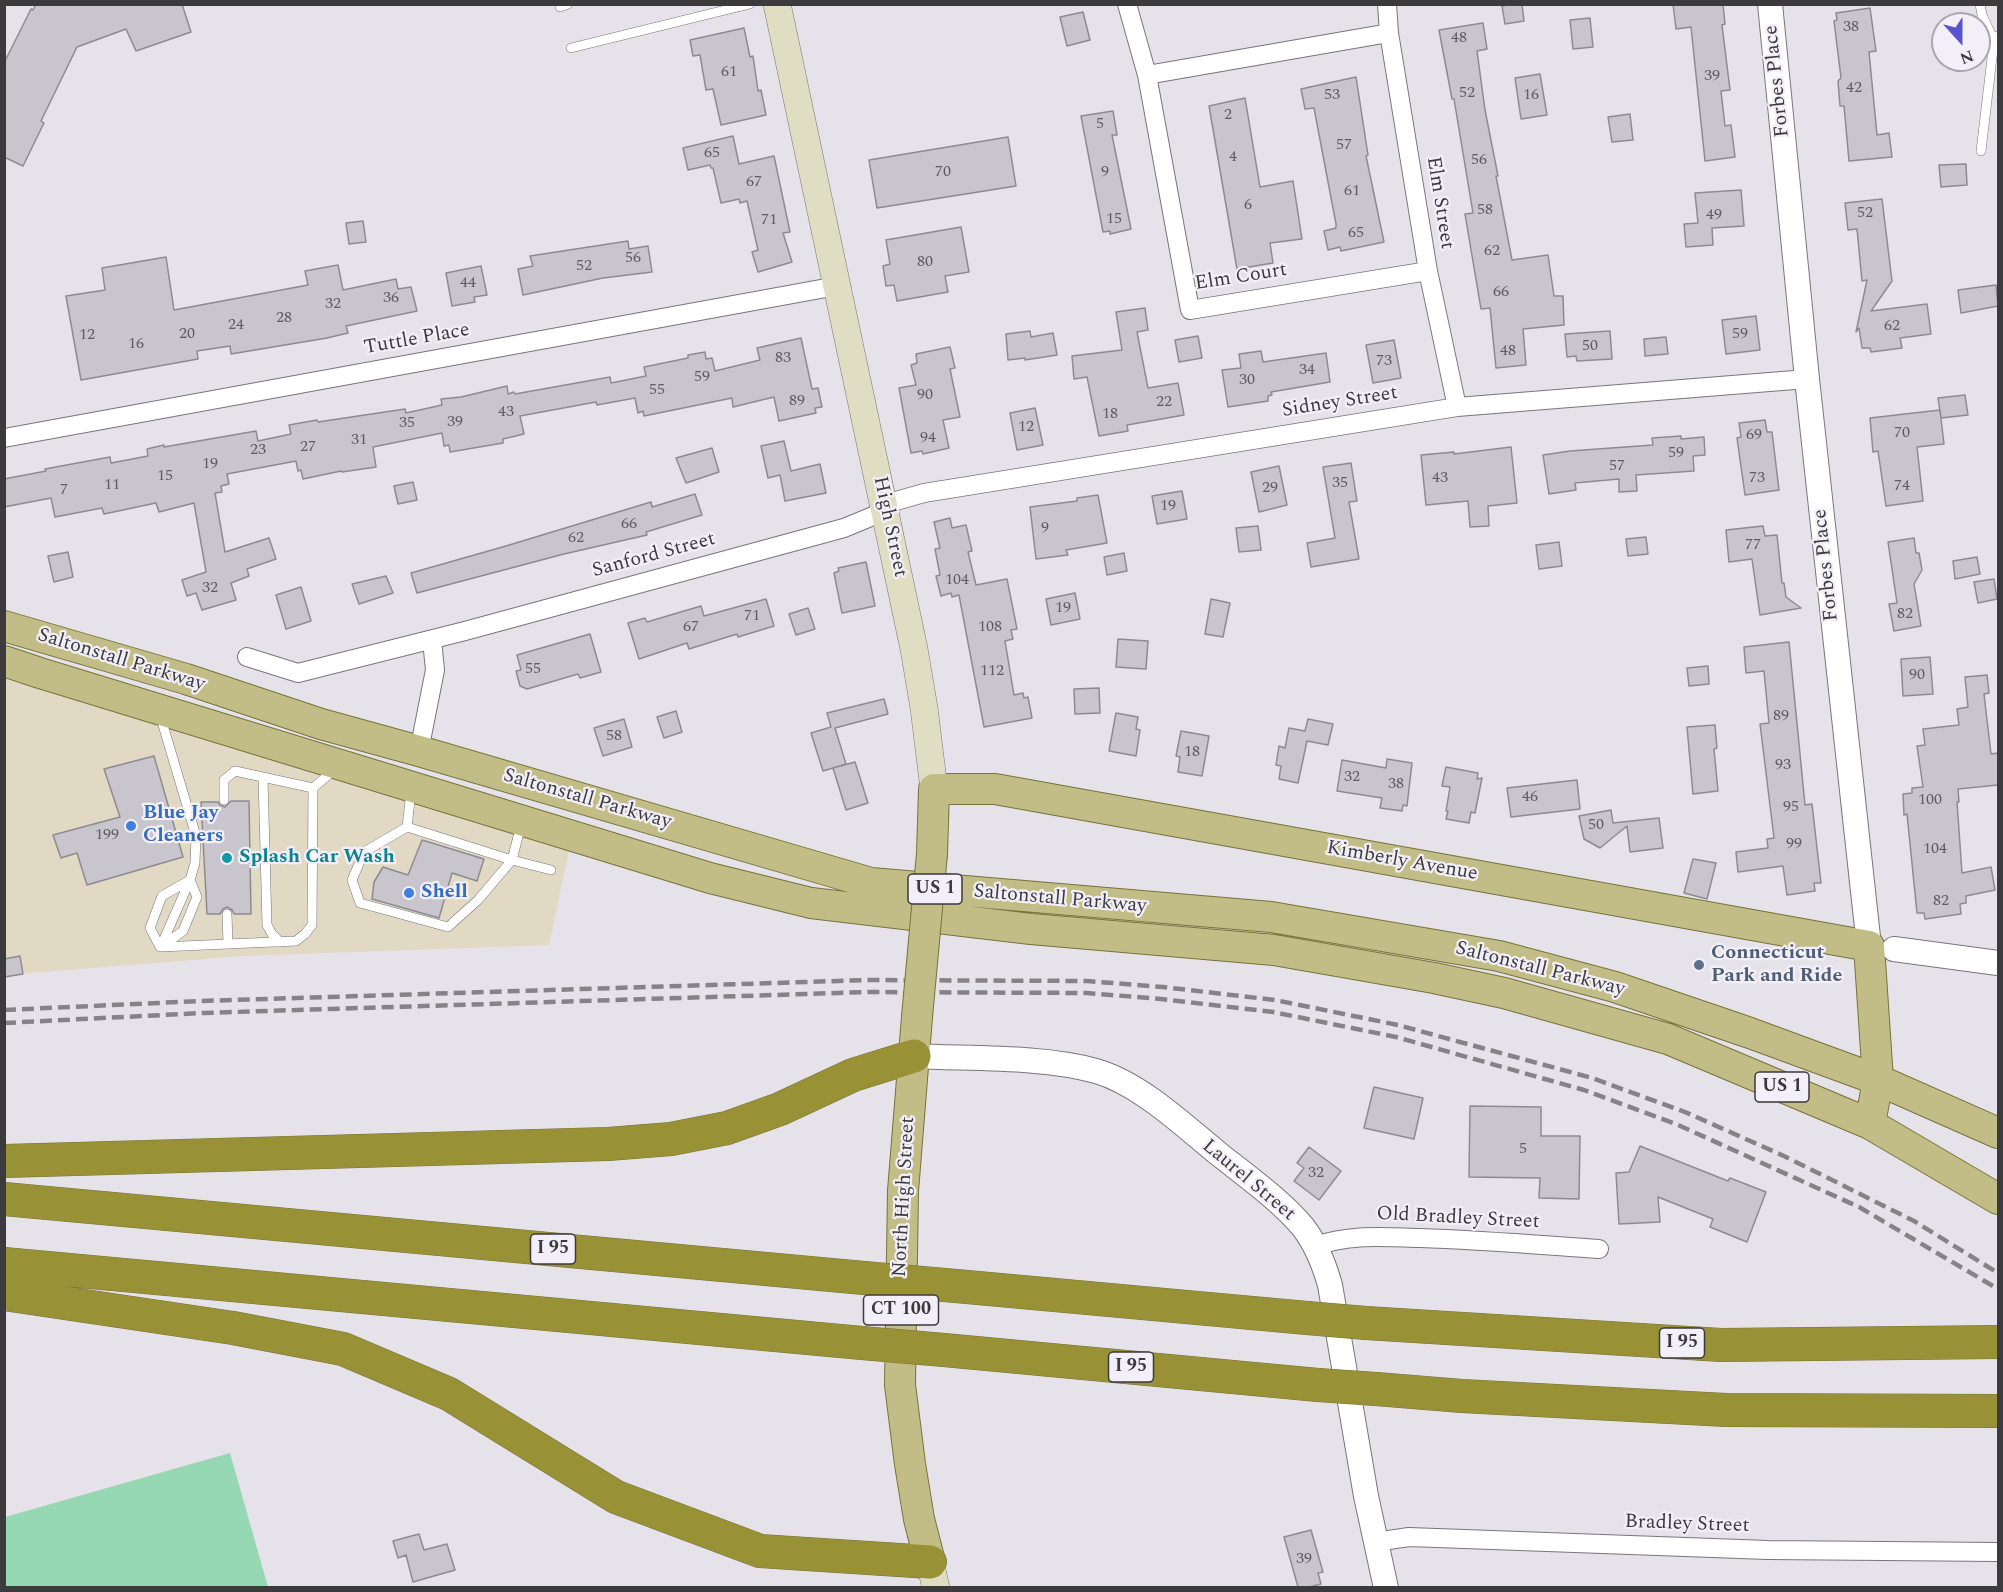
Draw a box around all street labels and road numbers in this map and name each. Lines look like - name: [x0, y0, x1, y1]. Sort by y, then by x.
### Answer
- street label: Forbes Place: [1760, 24, 1796, 138]
- street label: Elm Street: [1420, 155, 1458, 251]
- street label: Elm Court: [1193, 259, 1289, 297]
- street label: Tuttle Place: [362, 319, 472, 361]
- street label: Sidney Street: [1281, 382, 1399, 424]
- street label: High Street: [867, 474, 911, 580]
- street label: Forbes Place: [1809, 508, 1845, 622]
- street label: Sanford Street: [590, 528, 718, 584]
- street label: Saltonstall Parkway: [34, 624, 208, 698]
- street label: Saltonstall Parkway: [500, 765, 674, 835]
- street label: Kimberly Avenue: [1325, 837, 1479, 887]
- road number: US 1: [908, 874, 962, 904]
- street label: Saltonstall Parkway: [972, 880, 1148, 920]
- street label: Saltonstall Parkway: [1453, 937, 1627, 1003]
- road number: US 1: [1755, 1072, 1809, 1102]
- street label: North High Street: [889, 1116, 921, 1278]
- street label: Laurel Street: [1196, 1135, 1300, 1227]
- street label: Old Bradley Street: [1376, 1203, 1540, 1235]
- road number: I 95: [530, 1234, 576, 1264]
- road number: CT 100: [864, 1295, 938, 1325]
- road number: I 95: [1660, 1328, 1704, 1358]
- road number: I 95: [1108, 1352, 1154, 1382]
- street label: Bradley Street: [1624, 1511, 1750, 1539]

